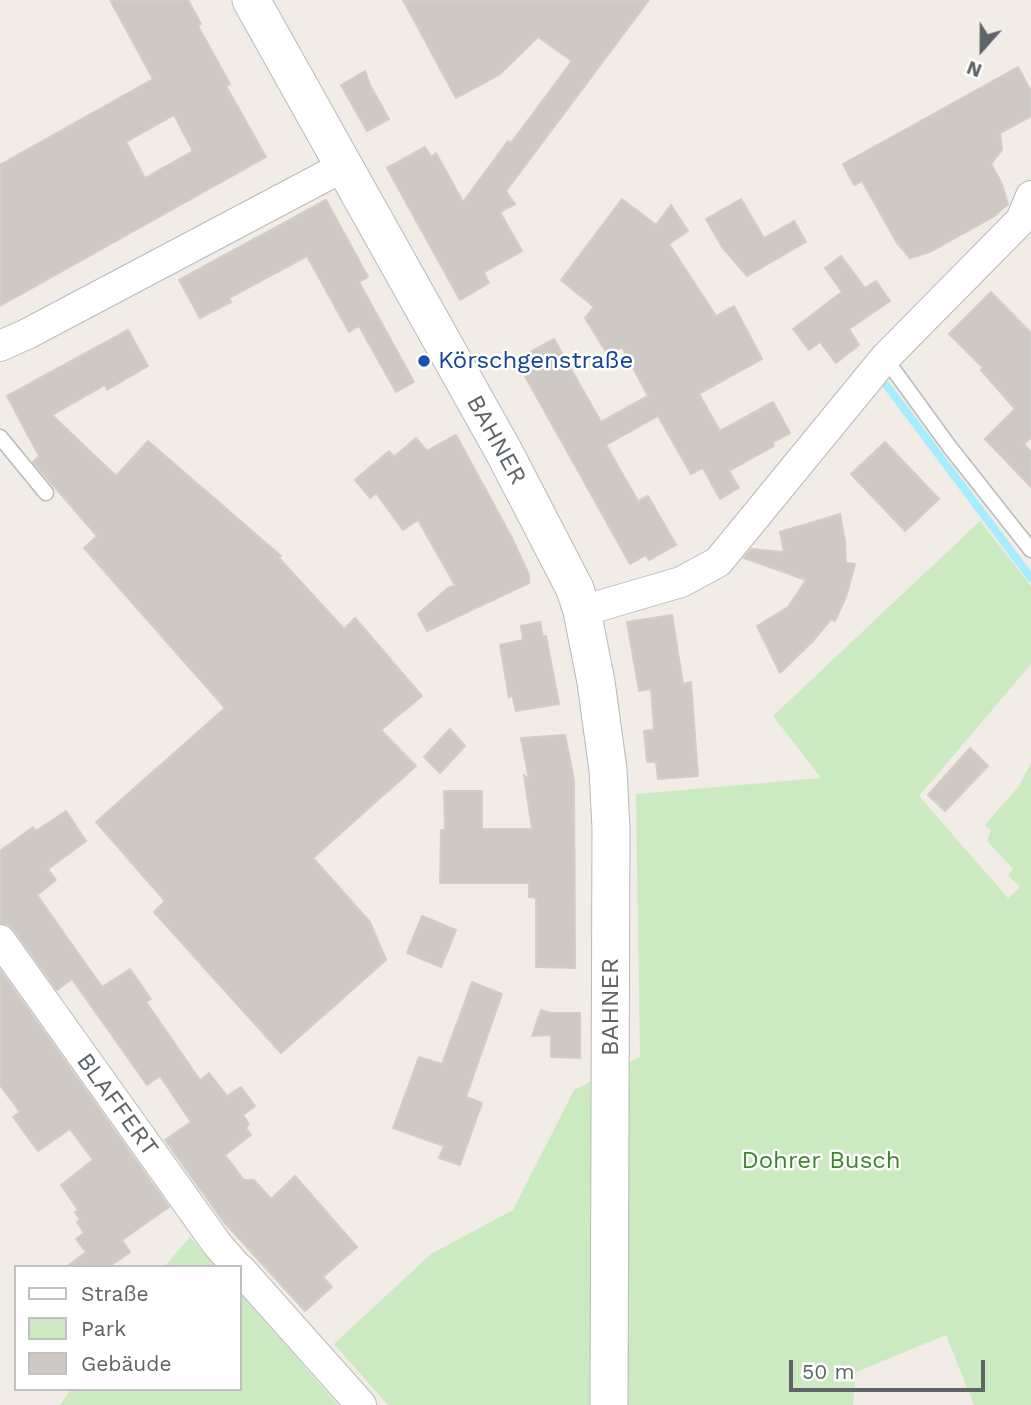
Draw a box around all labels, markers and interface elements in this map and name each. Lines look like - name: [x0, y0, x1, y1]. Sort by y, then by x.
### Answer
- north arrow: [947, 14, 1017, 84]
- text: N: [964, 56, 985, 82]
- place label: Körschgenstraße: [438, 347, 633, 375]
- marker: Körschgenstraße: [416, 353, 432, 369]
- street label: BAHNER: [460, 390, 532, 490]
- street label: BAHNER: [597, 958, 625, 1056]
- street label: BLAFFERT: [70, 1048, 164, 1162]
- park label: Dohrer Busch: [741, 1147, 901, 1175]
- legend: [14, 1265, 242, 1391]
- text: Straße: [81, 1281, 149, 1306]
- text: Park: [81, 1316, 126, 1341]
- scale bar: [793, 1346, 989, 1390]
- text: Gebäude: [81, 1351, 172, 1376]
- text: 50 m: [802, 1359, 854, 1384]

